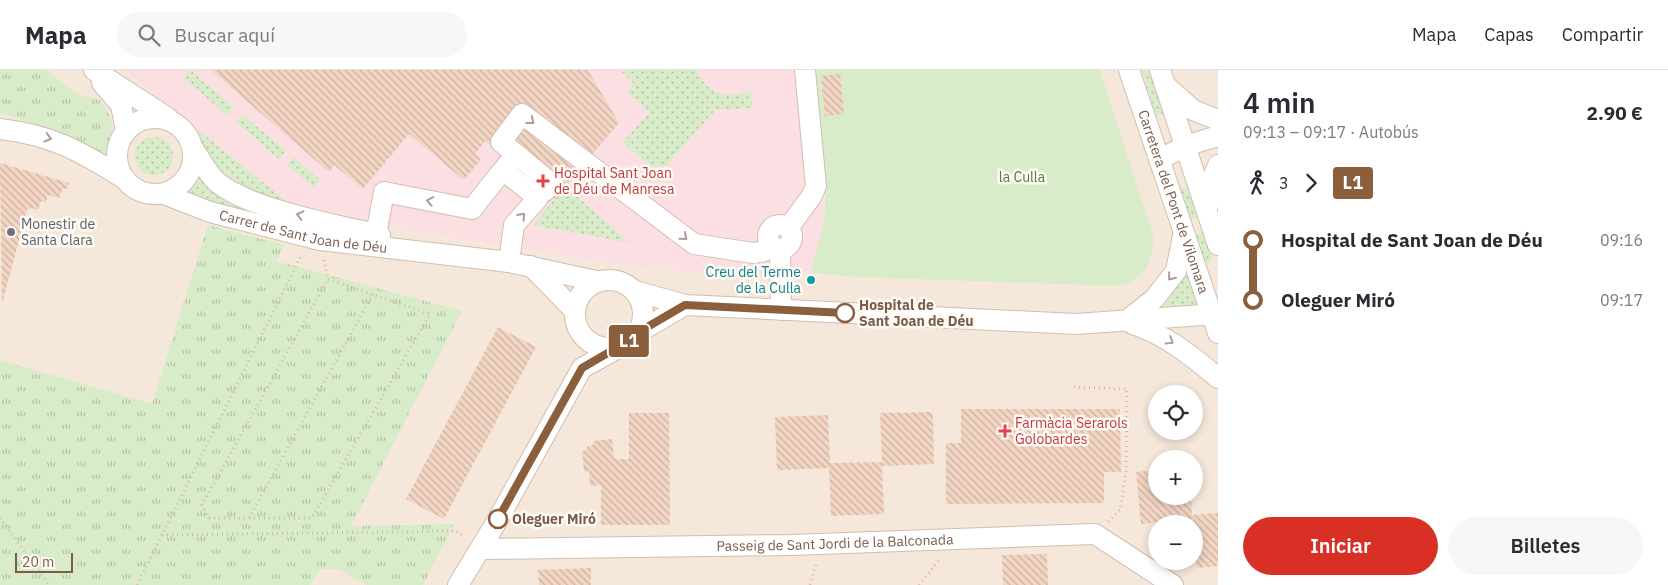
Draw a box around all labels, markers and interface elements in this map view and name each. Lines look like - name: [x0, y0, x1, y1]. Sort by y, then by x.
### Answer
- search box: [117, 12, 467, 57]
- text: Mapa: [25, 19, 87, 51]
- icon: search: [135, 21, 163, 49]
- text: Buscar aquí: [175, 23, 275, 47]
- text: Mapa: [1412, 23, 1456, 46]
- text: Capas: [1484, 23, 1534, 46]
- text: Compartir: [1562, 23, 1643, 46]
- text: 4 min: [1243, 84, 1315, 121]
- text: 2.90 €: [1587, 101, 1643, 125]
- street label: Carretera del Pont de Vilomara: [1134, 107, 1213, 296]
- one-way arrow: [525, 116, 534, 124]
- text: 09:13 – 09:17 · Autobús: [1243, 122, 1419, 142]
- one-way arrow: [43, 133, 51, 143]
- place label: Hospital Sant Joan de Déu de Manresa: [554, 164, 675, 198]
- park label: la Culla: [999, 168, 1046, 186]
- icon: walk: [1243, 169, 1271, 197]
- icon: forward: [1297, 169, 1325, 197]
- text: L1: [1343, 171, 1363, 194]
- text: 3: [1279, 173, 1289, 193]
- marker: Hospital Sant Joan de Déu de Manresa: [536, 174, 550, 188]
- one-way arrow: [425, 196, 434, 207]
- street label: Carrer de Sant Joan de Déu: [217, 206, 388, 257]
- one-way arrow: [295, 210, 304, 221]
- one-way arrow: [516, 213, 525, 222]
- place label: Monestir de Santa Clara: [21, 215, 96, 249]
- marker: Monestir de Santa Clara: [5, 226, 17, 238]
- text: Hospital de Sant Joan de Déu: [1281, 228, 1543, 252]
- text: 09:16: [1600, 230, 1643, 250]
- one-way arrow: [678, 231, 687, 239]
- place label: Creu del Terme de la Culla: [706, 263, 802, 297]
- one-way arrow: [1168, 272, 1177, 281]
- marker: Creu del Terme de la Culla: [805, 274, 817, 286]
- text: Oleguer Miró: [1281, 288, 1395, 312]
- text: 09:17: [1600, 290, 1643, 310]
- place label: Hospital de Sant Joan de Déu: [859, 296, 974, 330]
- marker: Hospital de Sant Joan de Déu: [835, 303, 855, 323]
- line badge: L1: [606, 325, 652, 357]
- text: L1: [619, 329, 639, 352]
- one-way arrow: [1165, 335, 1174, 345]
- map controls: [1148, 385, 1203, 570]
- button: locate: [1148, 385, 1203, 440]
- place label: Farmàcia Serarols Golobardes: [1015, 414, 1128, 448]
- marker: Farmàcia Serarols Golobardes: [999, 425, 1011, 437]
- button: +: [1148, 450, 1203, 505]
- marker: Oleguer Miró: [488, 509, 508, 529]
- place label: Oleguer Miró: [512, 510, 596, 528]
- button: −: [1148, 515, 1203, 570]
- button: Iniciar: [1243, 517, 1438, 575]
- button: Billetes: [1448, 517, 1643, 575]
- street label: Passeig de Sant Jordi de la Balconada: [716, 530, 954, 555]
- scale bar: [15, 550, 72, 573]
- text: 20 m: [22, 553, 54, 571]

